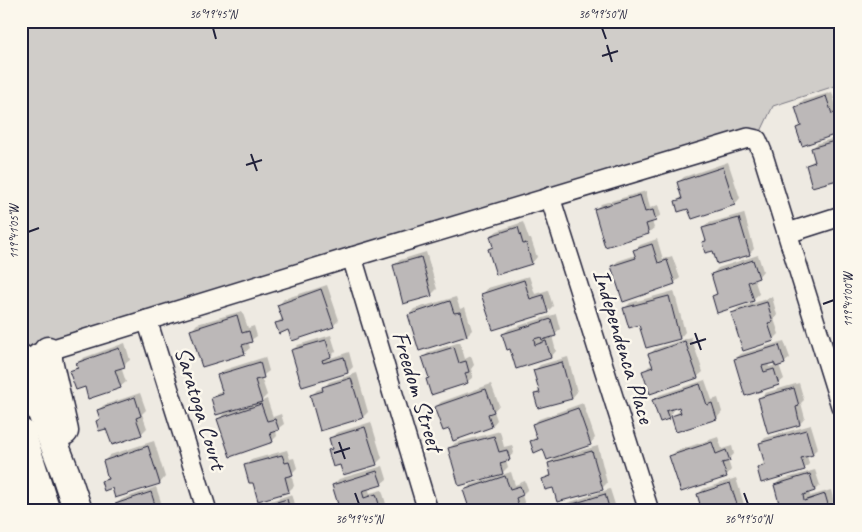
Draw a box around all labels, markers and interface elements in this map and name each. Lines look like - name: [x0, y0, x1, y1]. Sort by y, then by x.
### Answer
- text: 36°19'45"N: [189, 6, 238, 22]
- text: 36°19'50"N: [578, 6, 627, 22]
- text: 119°41'05"W: [6, 203, 22, 259]
- street label: Independenca Place: [586, 265, 662, 429]
- text: 119°41'00"W: [840, 271, 856, 327]
- street label: Freedom Street: [385, 327, 451, 458]
- street label: Saratoga Court: [168, 343, 234, 475]
- text: 36°19'45"N: [335, 511, 384, 527]
- text: 36°19'50"N: [724, 511, 773, 527]

